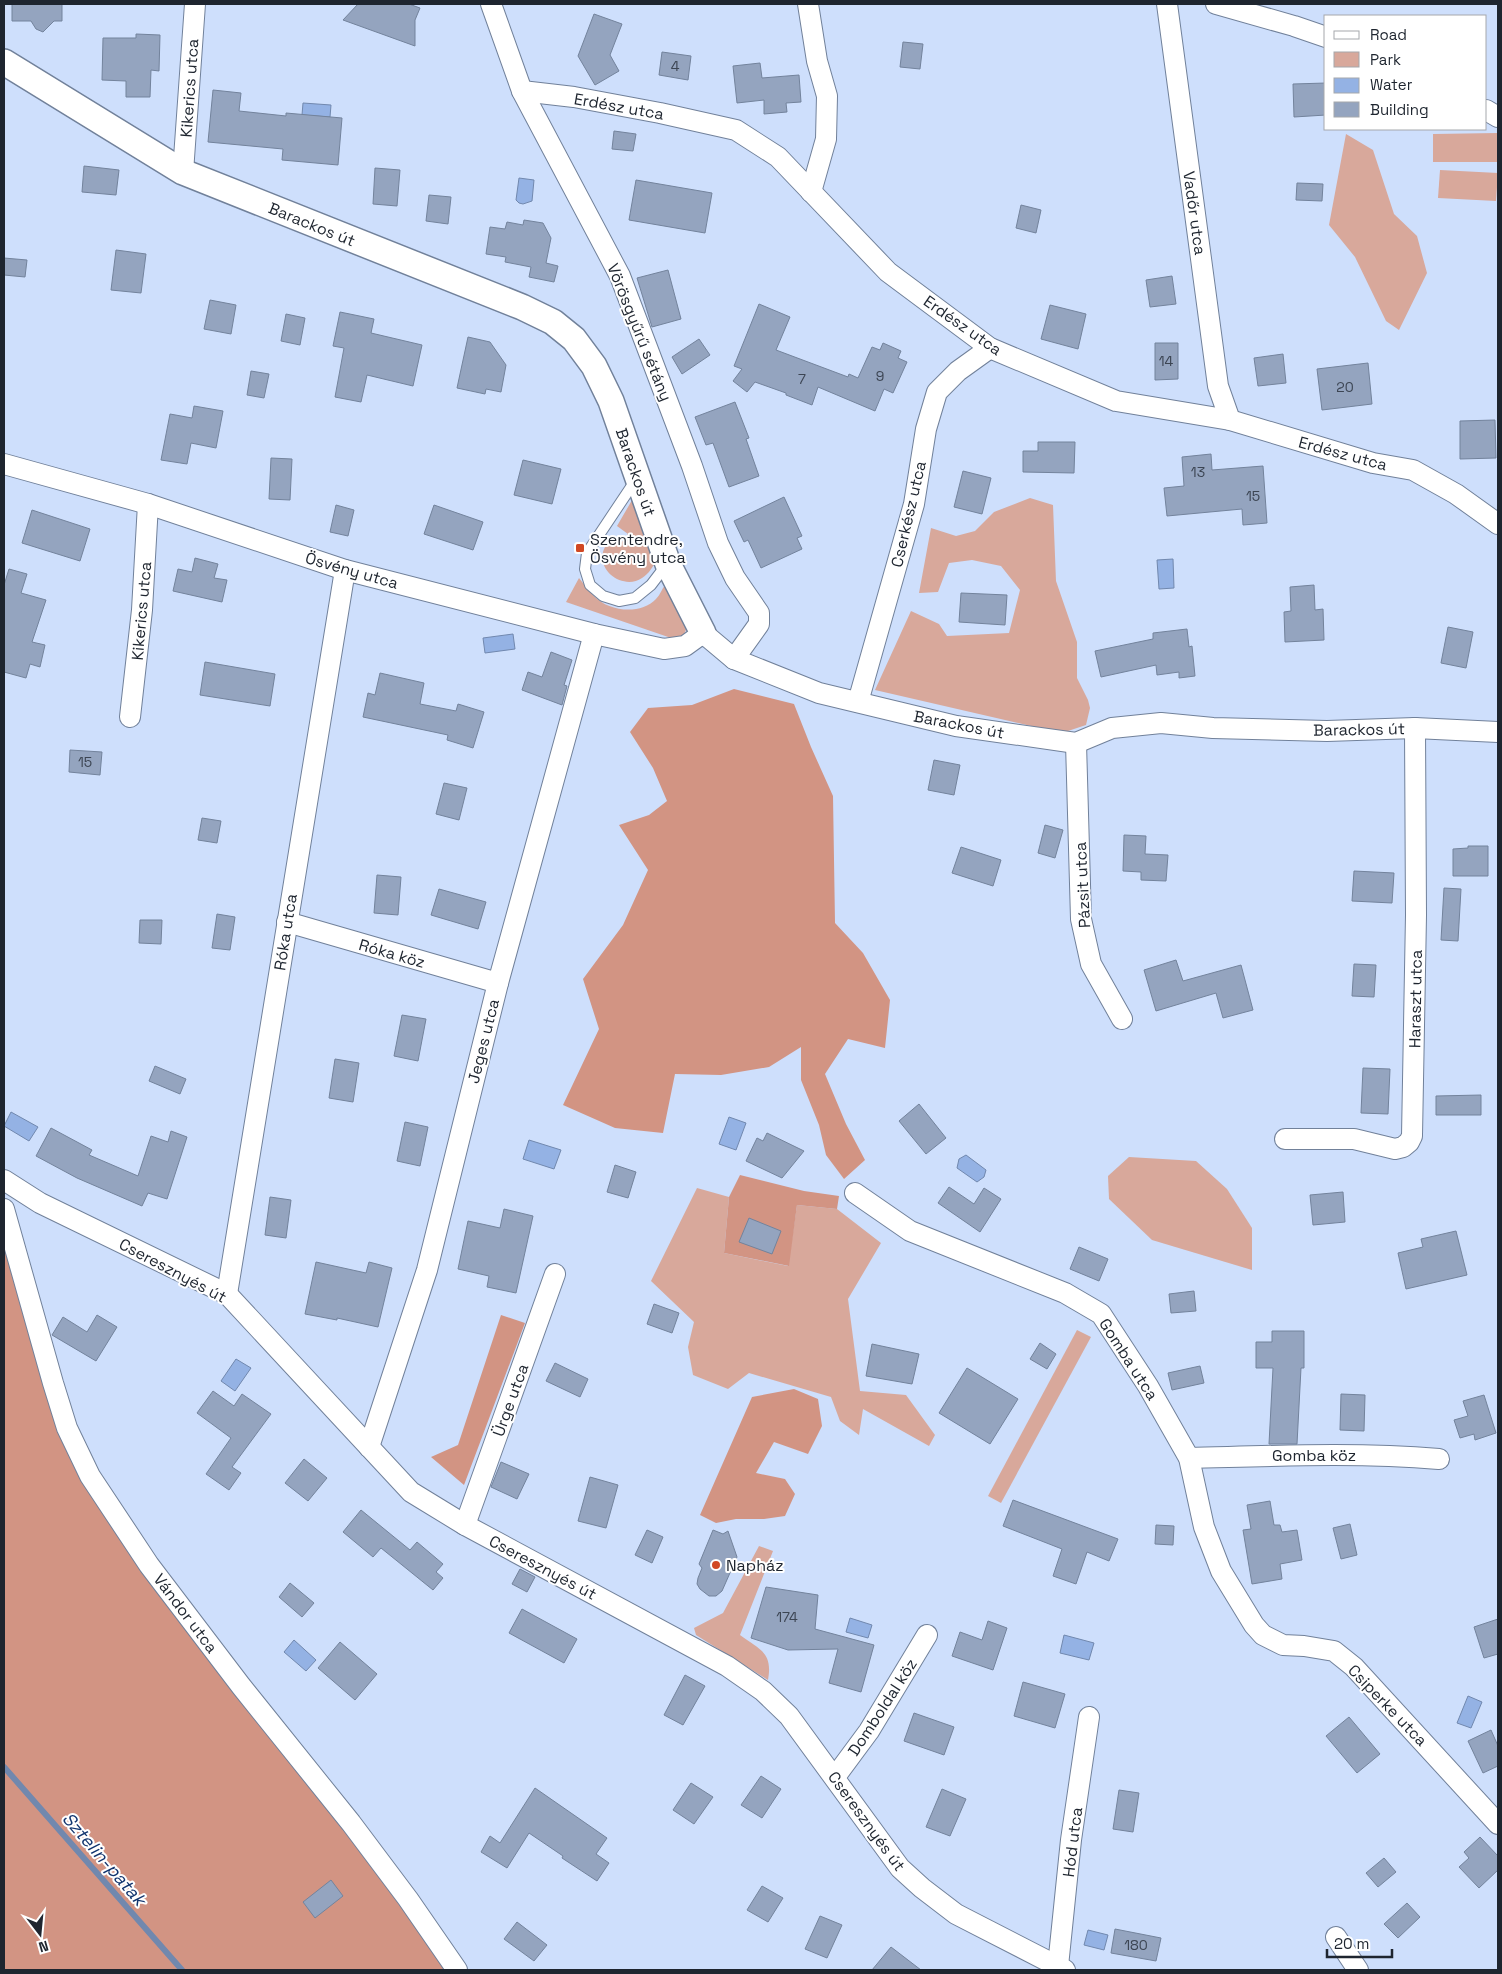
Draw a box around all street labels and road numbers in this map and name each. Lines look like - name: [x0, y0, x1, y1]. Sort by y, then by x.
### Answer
- street label: Kikerics utca: [176, 38, 203, 138]
- street label: Erdész utca: [572, 88, 666, 125]
- street label: Vadőr utca: [1178, 170, 1211, 256]
- street label: Barackos út: [265, 198, 358, 251]
- street label: Vörösgyűrű sétány: [602, 260, 677, 404]
- street label: Erdész utca: [919, 291, 1006, 360]
- street label: Barackos út: [611, 425, 660, 519]
- street label: Erdész utca: [1296, 432, 1390, 475]
- street label: Cserkész utca: [886, 459, 931, 569]
- street label: Ösvény utca: [303, 547, 401, 594]
- street label: Kikerics utca: [127, 561, 156, 661]
- street label: Barackos út: [912, 705, 1006, 744]
- street label: Barackos út: [1313, 718, 1405, 741]
- street label: Pázsit utca: [1070, 841, 1095, 929]
- street label: Róka utca: [269, 892, 302, 972]
- street label: Róka köz: [356, 934, 427, 973]
- street label: Haraszt utca: [1404, 950, 1427, 1048]
- street label: Jeges utca: [463, 997, 504, 1086]
- street label: Cseresznyés út: [115, 1233, 230, 1308]
- street label: Gomba utca: [1094, 1314, 1163, 1404]
- street label: Ürge utca: [488, 1361, 533, 1439]
- street label: Gomba köz: [1272, 1445, 1356, 1466]
- street label: Cseresznyés út: [485, 1530, 600, 1605]
- street label: Vándor utca: [149, 1569, 222, 1657]
- street label: Domboldal köz: [843, 1655, 922, 1760]
- street label: Csiperke utca: [1343, 1660, 1432, 1751]
- street label: Cseresznyés út: [823, 1767, 910, 1876]
- street label: Hód utca: [1058, 1806, 1087, 1878]

